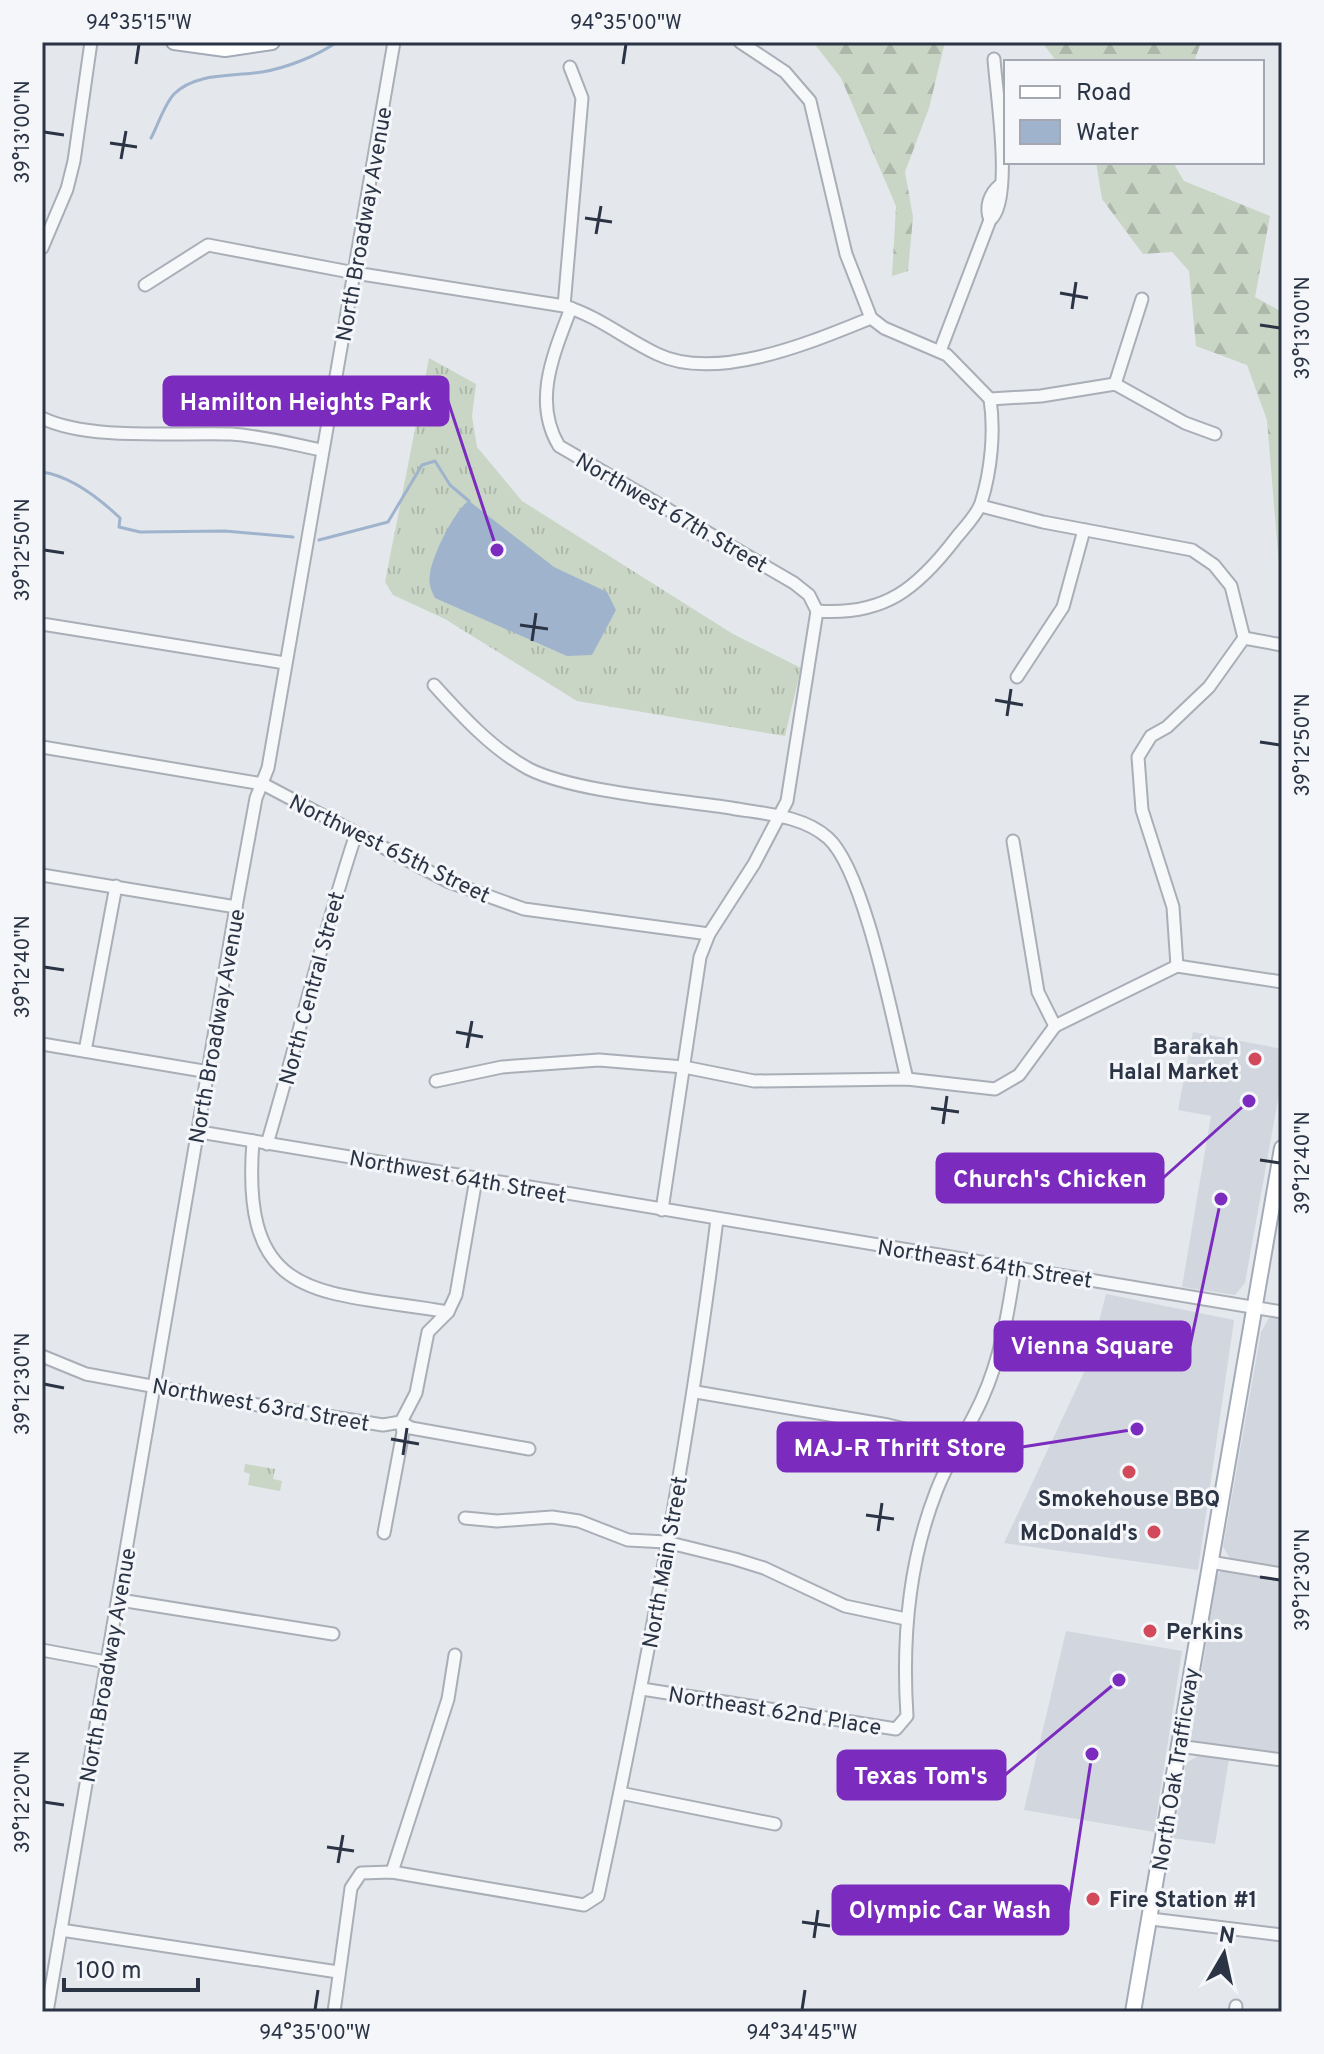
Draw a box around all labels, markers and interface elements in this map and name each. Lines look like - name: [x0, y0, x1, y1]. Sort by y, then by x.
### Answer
- text: 94°35'15"W: [86, 11, 192, 37]
- text: 94°35'00"W: [570, 11, 682, 37]
- legend: [1004, 60, 1264, 164]
- text: Road: [1076, 79, 1132, 109]
- text: 39°13'00"N: [11, 80, 37, 184]
- street label: North Broadway Avenue: [332, 105, 399, 344]
- text: Water: [1076, 119, 1139, 149]
- text: 39°13'00"N: [1291, 276, 1317, 380]
- callout: Hamilton Heights Park: [164, 377, 448, 425]
- text: Hamilton Heights Park: [180, 389, 432, 419]
- street label: Northwest 67th Street: [570, 448, 771, 580]
- text: 39°12'50"N: [11, 498, 37, 602]
- text: 39°12'50"N: [1291, 693, 1317, 797]
- street label: Northwest 65th Street: [284, 790, 494, 911]
- street label: North Central Street: [275, 889, 352, 1088]
- street label: North Broadway Avenue: [185, 907, 252, 1146]
- text: 39°12'40"N: [11, 915, 37, 1019]
- place label: Barakah Halal Market: [1108, 1035, 1239, 1087]
- marker: Barakah Halal Market: [1246, 1050, 1264, 1068]
- text: 39°12'40"N: [1291, 1111, 1317, 1215]
- street label: Northwest 64th Street: [347, 1146, 568, 1211]
- callout: Church's Chicken: [937, 1154, 1163, 1202]
- text: Church's Chicken: [953, 1166, 1147, 1196]
- street label: Northeast 64th Street: [875, 1235, 1094, 1296]
- callout: Vienna Square: [995, 1322, 1190, 1370]
- text: 39°12'30"N: [11, 1333, 37, 1435]
- text: Vienna Square: [1010, 1333, 1174, 1363]
- street label: Northwest 63rd Street: [150, 1374, 371, 1439]
- callout: MAJ-R Thrift Store: [778, 1423, 1022, 1471]
- text: MAJ-R Thrift Store: [794, 1435, 1006, 1465]
- marker: Smokehouse BBQ: [1120, 1463, 1138, 1481]
- street label: North Main Street: [638, 1474, 695, 1651]
- place label: Smokehouse BBQ: [1038, 1487, 1220, 1514]
- place label: McDonald's: [1020, 1521, 1138, 1548]
- marker: McDonald's: [1145, 1523, 1163, 1541]
- text: 39°12'30"N: [1291, 1529, 1317, 1631]
- street label: North Broadway Avenue: [76, 1546, 143, 1785]
- place label: Perkins: [1166, 1620, 1244, 1647]
- marker: Perkins: [1141, 1622, 1159, 1640]
- street label: North Oak Trafficway: [1148, 1666, 1207, 1873]
- street label: Northeast 62nd Place: [666, 1682, 883, 1743]
- text: 39°12'20"N: [11, 1750, 37, 1854]
- callout: Texas Tom's: [838, 1751, 1005, 1799]
- text: Texas Tom's: [854, 1763, 988, 1793]
- callout: Olympic Car Wash: [833, 1886, 1068, 1934]
- place label: Fire Station #1: [1109, 1888, 1257, 1915]
- marker: Fire Station #1: [1084, 1890, 1102, 1908]
- text: Olympic Car Wash: [849, 1897, 1051, 1927]
- north arrow: [1184, 1914, 1264, 1994]
- text: N: [1217, 1922, 1237, 1951]
- scale bar: [64, 1942, 198, 1992]
- text: 100 m: [76, 1957, 142, 1987]
- text: 94°35'00"W: [259, 2021, 371, 2047]
- text: 94°34'45"W: [747, 2021, 857, 2047]

